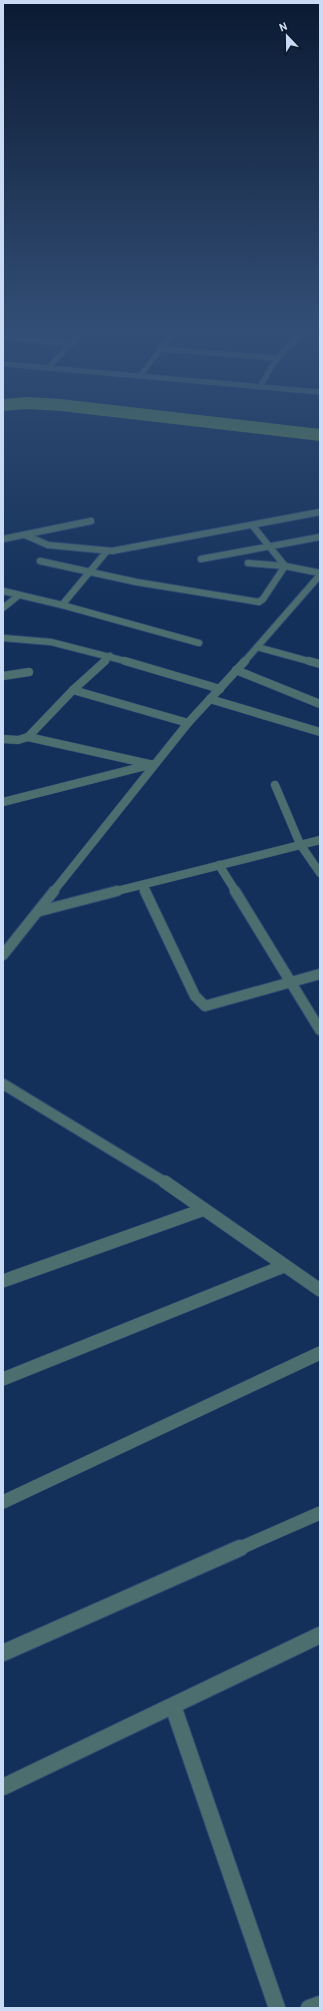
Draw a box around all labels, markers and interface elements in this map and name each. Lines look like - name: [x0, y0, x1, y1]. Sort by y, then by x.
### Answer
- north arrow: [267, 16, 307, 56]
- text: N: [277, 19, 289, 34]

